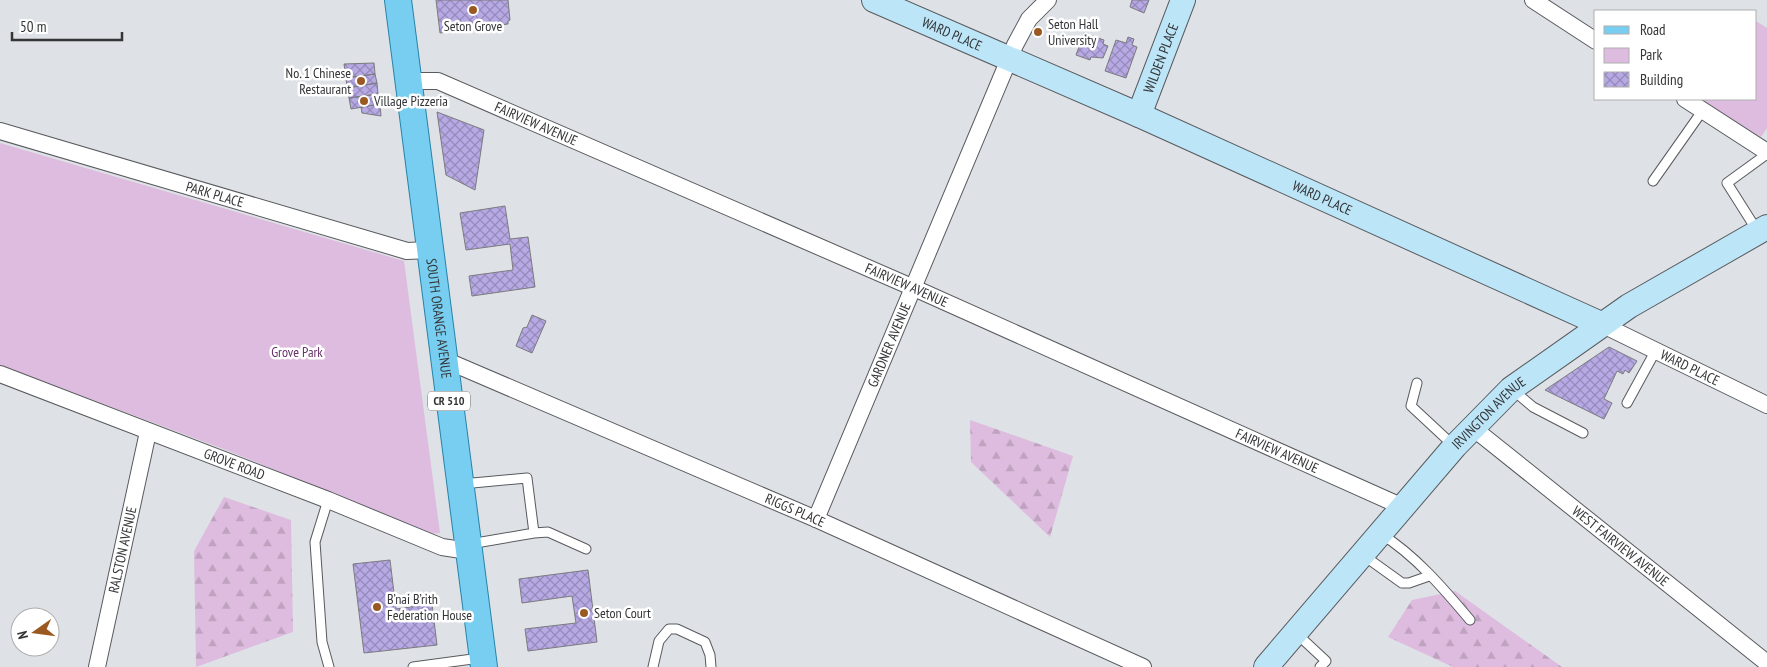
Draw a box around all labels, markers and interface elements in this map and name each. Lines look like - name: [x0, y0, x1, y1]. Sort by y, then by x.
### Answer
- marker: Seton Grove: [467, 4, 479, 16]
- scale bar: [12, 10, 122, 42]
- legend: [1594, 10, 1757, 100]
- street label: WARD PLACE: [919, 13, 985, 55]
- place label: Seton Hall University: [1048, 15, 1099, 49]
- text: 50 m: [20, 17, 46, 36]
- place label: Seton Grove: [444, 17, 502, 35]
- text: Road: [1640, 20, 1666, 39]
- street label: WILDEN PLACE: [1139, 21, 1182, 96]
- marker: Seton Hall University: [1032, 26, 1044, 38]
- text: Park: [1640, 45, 1662, 64]
- place label: No. 1 Chinese Restaurant: [286, 64, 351, 98]
- text: Building: [1640, 70, 1683, 89]
- marker: No. 1 Chinese Restaurant: [355, 75, 367, 87]
- place label: Village Pizzeria: [373, 92, 448, 110]
- marker: Village Pizzeria: [358, 95, 370, 107]
- street label: FAIRVIEW AVENUE: [492, 98, 580, 150]
- street label: PARK PLACE: [184, 177, 246, 211]
- street label: WARD PLACE: [1289, 177, 1355, 219]
- street label: SOUTH ORANGE AVENUE: [422, 257, 456, 379]
- street label: FAIRVIEW AVENUE: [862, 259, 951, 311]
- street label: GARDNER AVENUE: [863, 300, 915, 390]
- park label: Grove Park: [271, 343, 323, 361]
- street label: WARD PLACE: [1657, 345, 1723, 389]
- street label: IRVINGTON AVENUE: [1448, 373, 1529, 453]
- road number: CR 510: [428, 392, 470, 411]
- street label: FAIRVIEW AVENUE: [1233, 424, 1321, 477]
- street label: GROVE ROAD: [201, 444, 267, 484]
- street label: RIGGS PLACE: [762, 489, 828, 531]
- street label: WEST FAIRVIEW AVENUE: [1569, 502, 1673, 590]
- street label: RALSTON AVENUE: [104, 505, 141, 595]
- place label: B’nai B’rith Federation House: [387, 590, 472, 624]
- marker: B’nai B’rith Federation House: [371, 601, 383, 613]
- place label: Seton Court: [594, 604, 651, 622]
- north arrow: [10, 607, 60, 657]
- marker: Seton Court: [578, 607, 590, 619]
- text: N: [13, 629, 32, 641]

